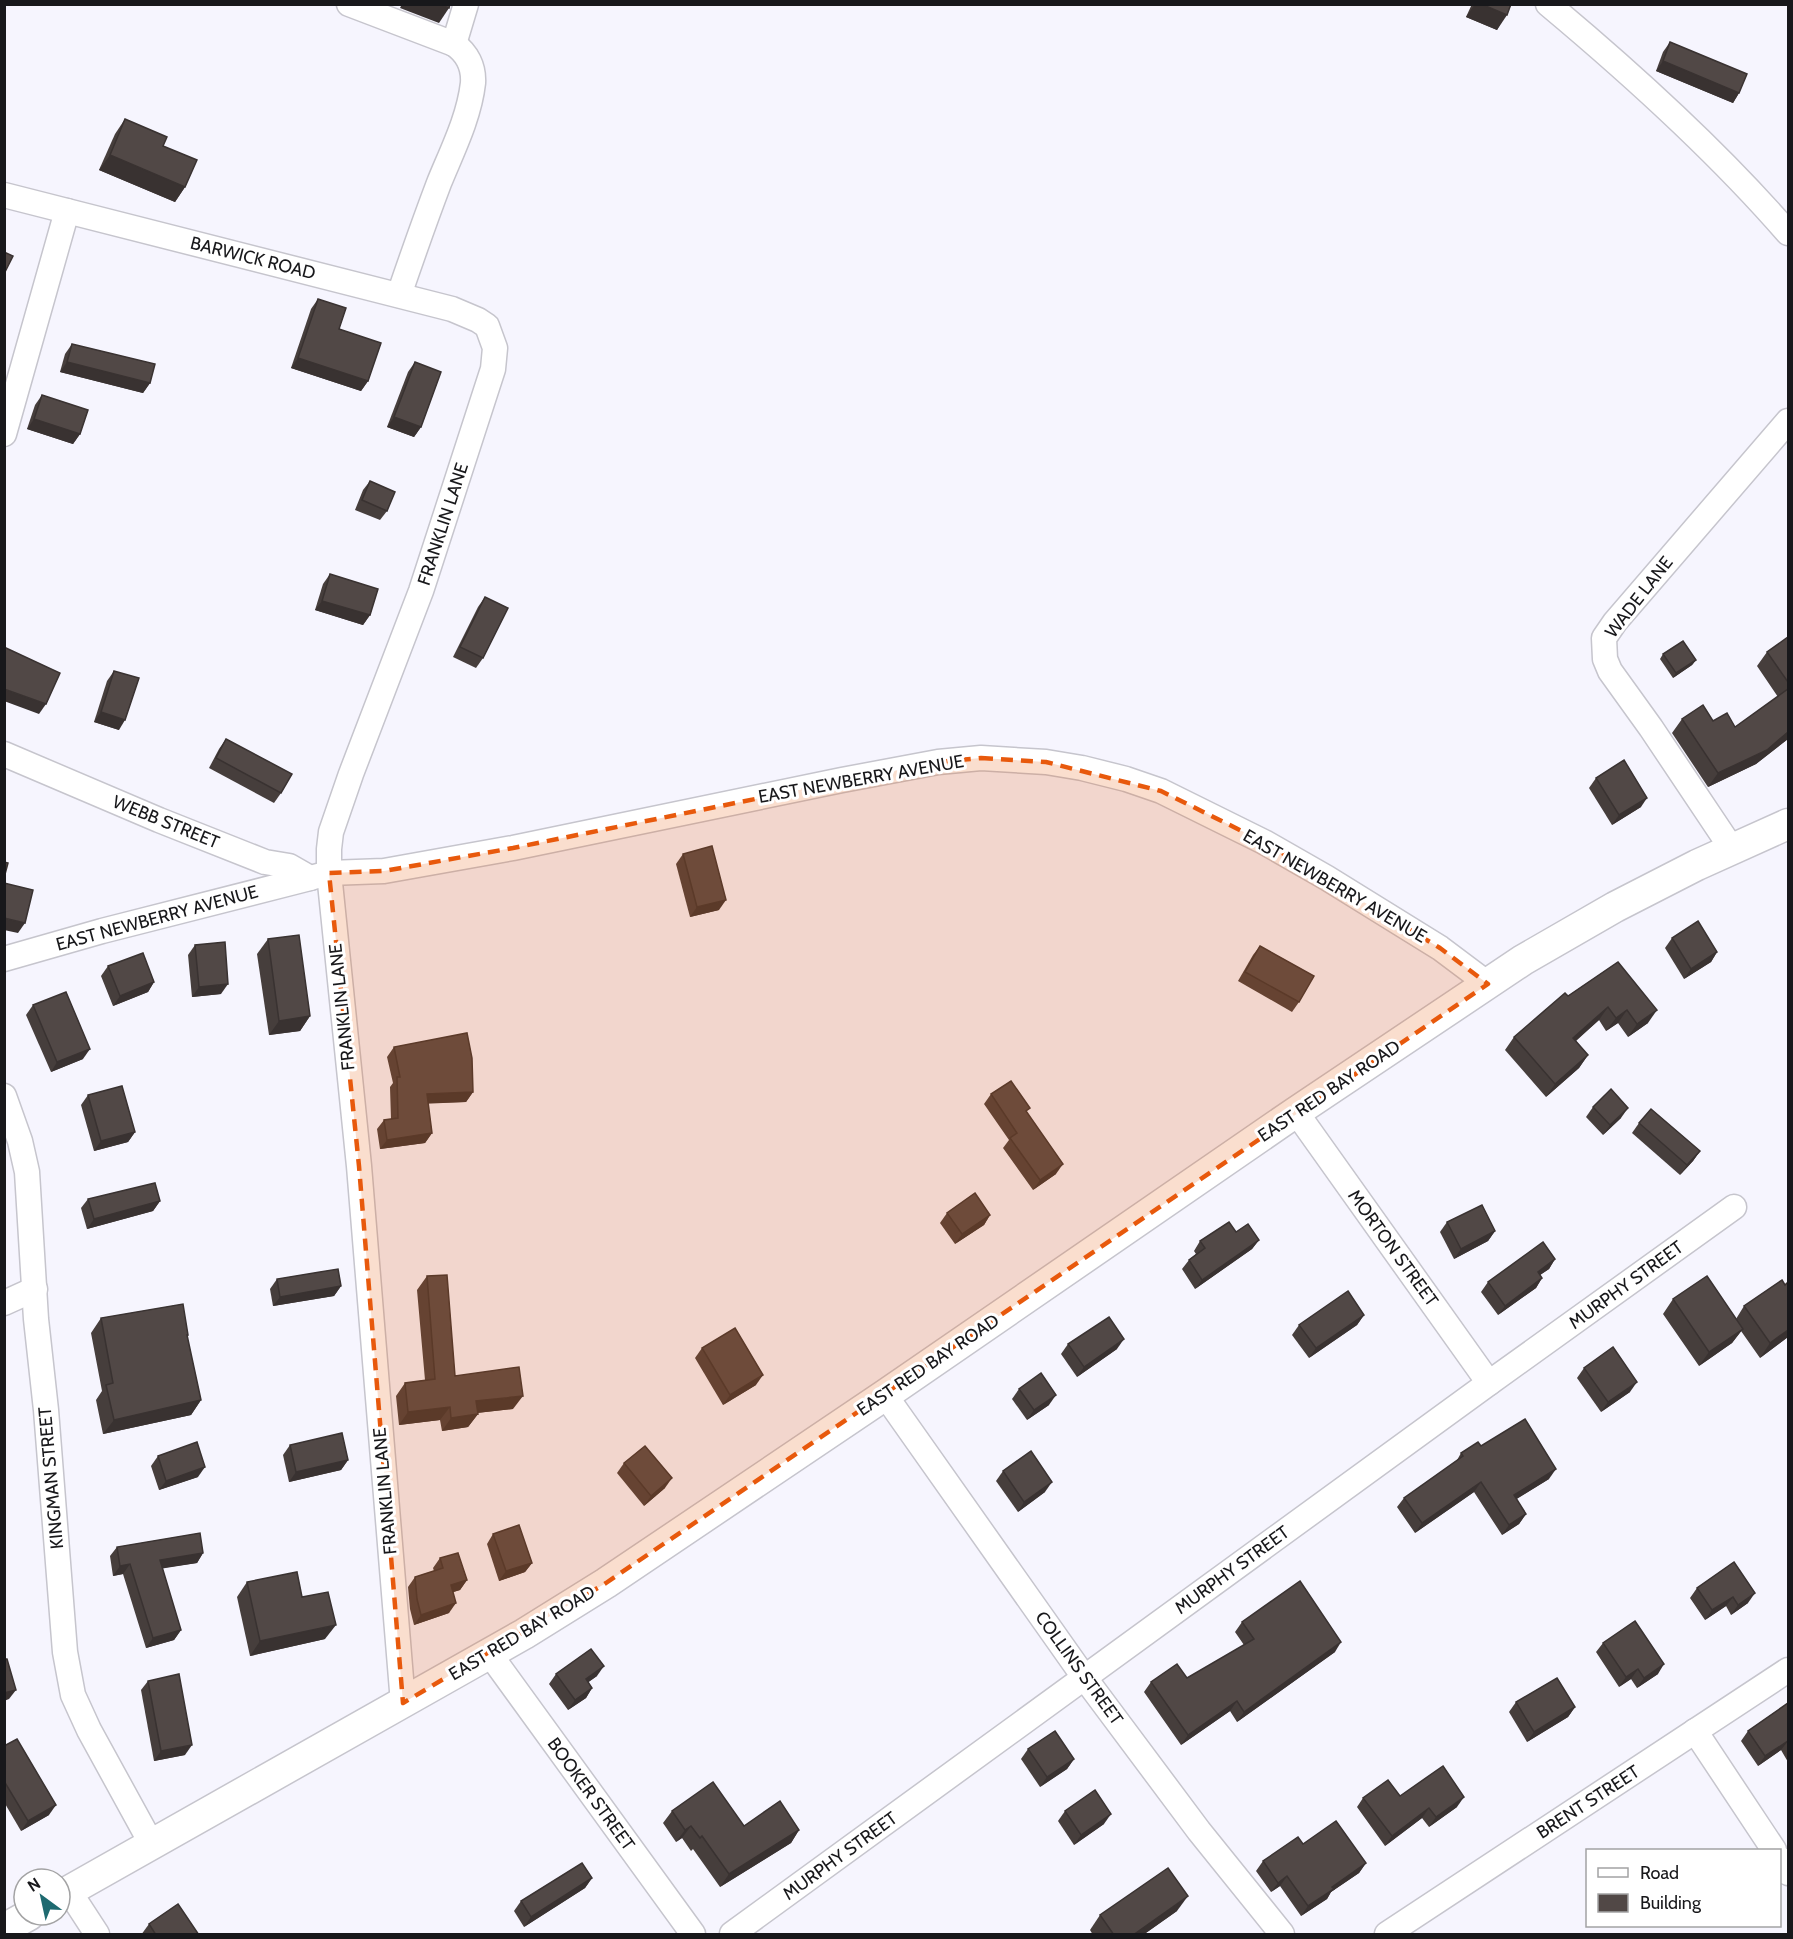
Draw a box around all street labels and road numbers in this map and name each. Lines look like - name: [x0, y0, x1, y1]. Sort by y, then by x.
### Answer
- street label: BARWICK ROAD: [188, 232, 318, 284]
- street label: FRANKLIN LANE: [413, 460, 473, 588]
- street label: WADE LANE: [1600, 552, 1678, 642]
- street label: EAST NEWBERRY AVENUE: [757, 750, 965, 808]
- street label: WEBB STREET: [109, 791, 223, 854]
- street label: EAST NEWBERRY AVENUE: [1239, 824, 1431, 948]
- street label: EAST NEWBERRY AVENUE: [54, 880, 260, 956]
- street label: FRANKLIN LANE: [324, 943, 360, 1071]
- street label: EAST RED BAY ROAD: [1254, 1035, 1404, 1147]
- street label: MORTON STREET: [1343, 1185, 1443, 1311]
- street label: MURPHY STREET: [1564, 1236, 1688, 1334]
- street label: EAST RED BAY ROAD: [853, 1309, 1003, 1421]
- street label: KINGMAN STREET: [34, 1406, 68, 1550]
- street label: FRANKLIN LANE: [368, 1427, 402, 1555]
- street label: MURPHY STREET: [1170, 1521, 1294, 1619]
- street label: EAST RED BAY ROAD: [445, 1581, 599, 1685]
- street label: COLLINS STREET: [1030, 1607, 1128, 1729]
- street label: BOOKER STREET: [543, 1733, 640, 1855]
- street label: BRENT STREET: [1532, 1760, 1644, 1843]
- street label: MURPHY STREET: [778, 1807, 902, 1905]

